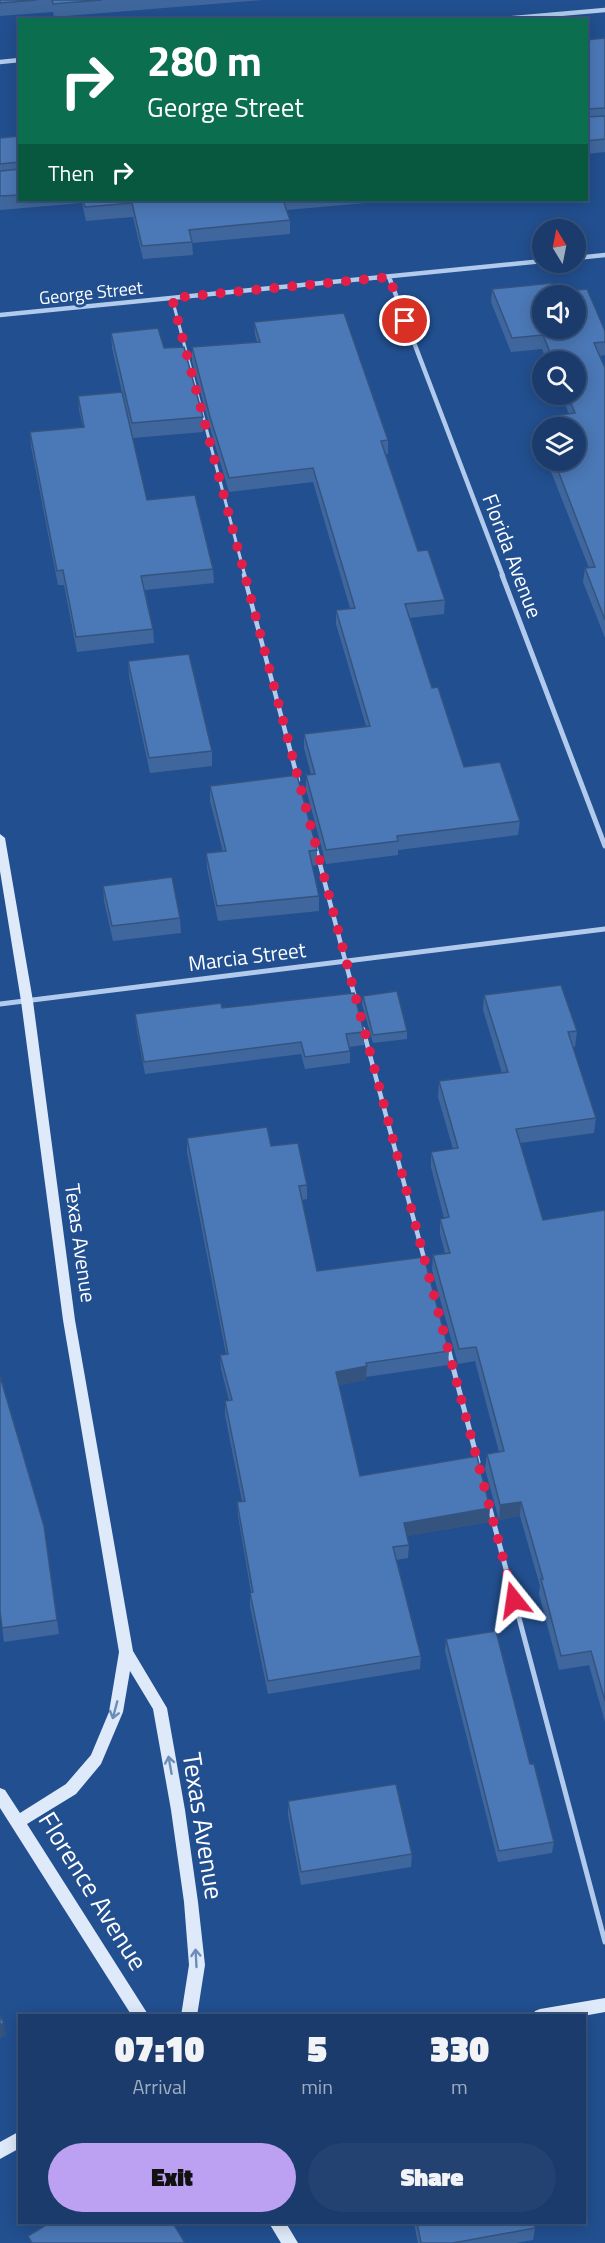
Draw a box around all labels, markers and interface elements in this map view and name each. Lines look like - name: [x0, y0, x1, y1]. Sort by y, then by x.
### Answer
- text: 280 m: [147, 28, 262, 92]
- icon: right: [48, 42, 126, 120]
- text: George Street: [147, 86, 304, 127]
- text: Then: [48, 156, 94, 190]
- icon: right: [106, 156, 139, 189]
- north arrow: [532, 219, 586, 273]
- map controls: [532, 219, 586, 471]
- street label: George Street: [38, 274, 145, 311]
- button: sound: [532, 285, 586, 339]
- pin: [379, 295, 430, 346]
- icon: arrive: [388, 304, 421, 337]
- button: search: [532, 351, 586, 405]
- button: layers: [532, 417, 586, 471]
- street label: Florida Avenue: [475, 489, 551, 622]
- street label: Marcia Street: [186, 933, 308, 979]
- street label: Texas Avenue: [57, 1181, 105, 1304]
- position arrow: [482, 1568, 546, 1632]
- one-way arrow: [109, 1700, 121, 1719]
- street label: Texas Avenue: [173, 1750, 234, 1902]
- one-way arrow: [164, 1756, 175, 1775]
- street label: Florence Avenue: [29, 1804, 158, 1978]
- one-way arrow: [191, 1949, 202, 1969]
- text: 07:10: [115, 2021, 204, 2076]
- text: 5: [307, 2021, 327, 2076]
- text: 330: [430, 2021, 489, 2076]
- text: Arrival: [132, 2071, 187, 2102]
- text: min: [301, 2071, 333, 2102]
- text: m: [451, 2071, 468, 2102]
- button: Exit: [48, 2143, 296, 2212]
- button: Share: [308, 2143, 556, 2212]

